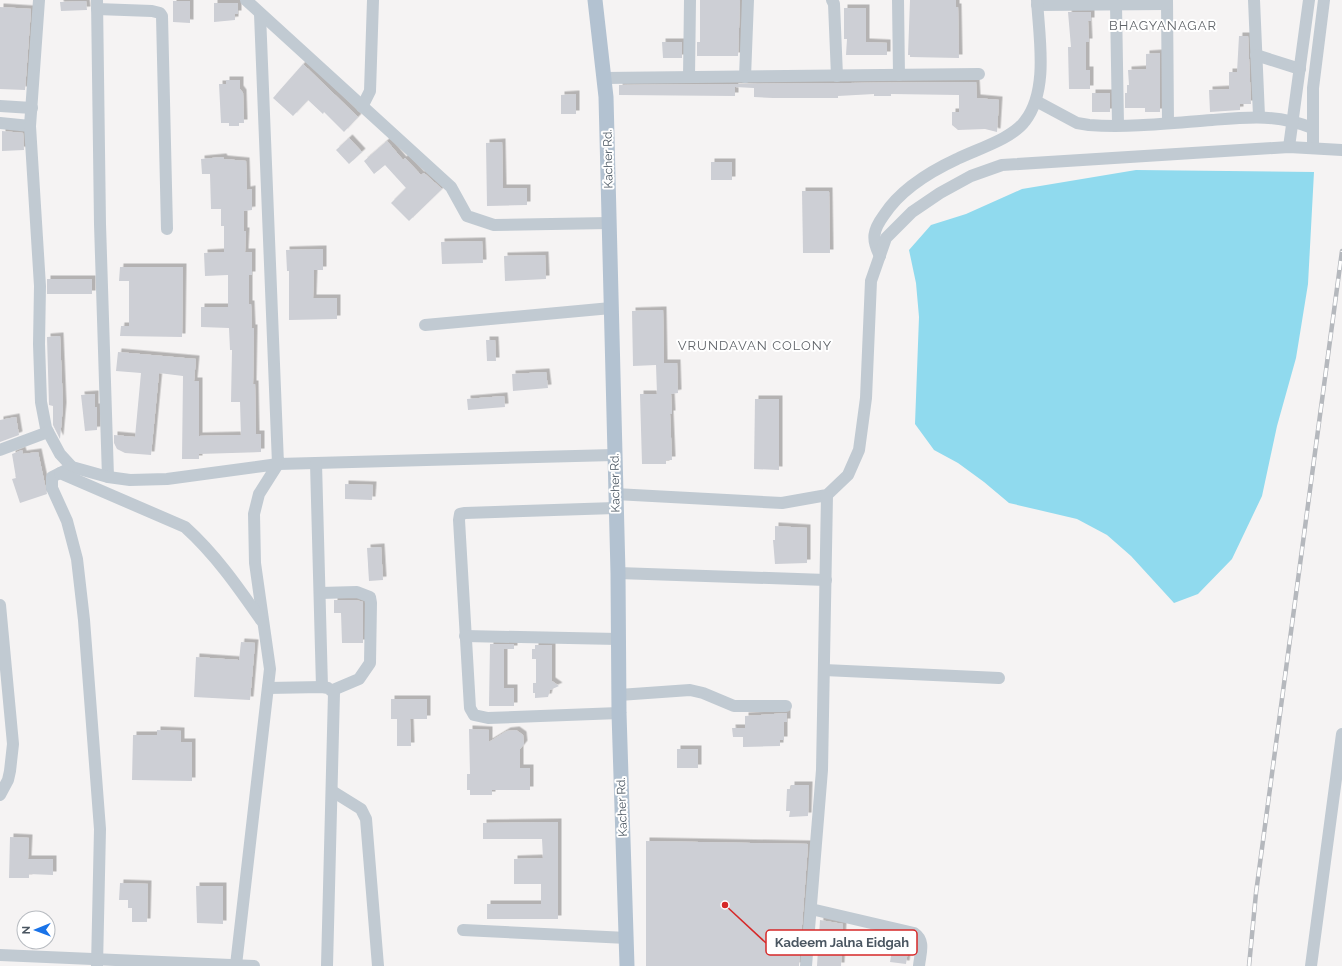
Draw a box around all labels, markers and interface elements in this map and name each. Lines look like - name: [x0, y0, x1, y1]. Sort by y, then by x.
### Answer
- district label: BHAGYANAGAR: [1109, 18, 1217, 33]
- street label: Kacher Rd.: [600, 129, 616, 189]
- district label: VRUNDAVAN COLONY: [678, 338, 832, 353]
- street label: Kacher Rd.: [607, 453, 623, 513]
- street label: Kacher Rd.: [614, 777, 630, 837]
- north arrow: [16, 910, 56, 950]
- text: N: [20, 926, 33, 934]
- callout: Kadeem Jalna Eidgah: [766, 930, 917, 955]
- text: Kadeem Jalna Eidgah: [775, 935, 909, 950]

